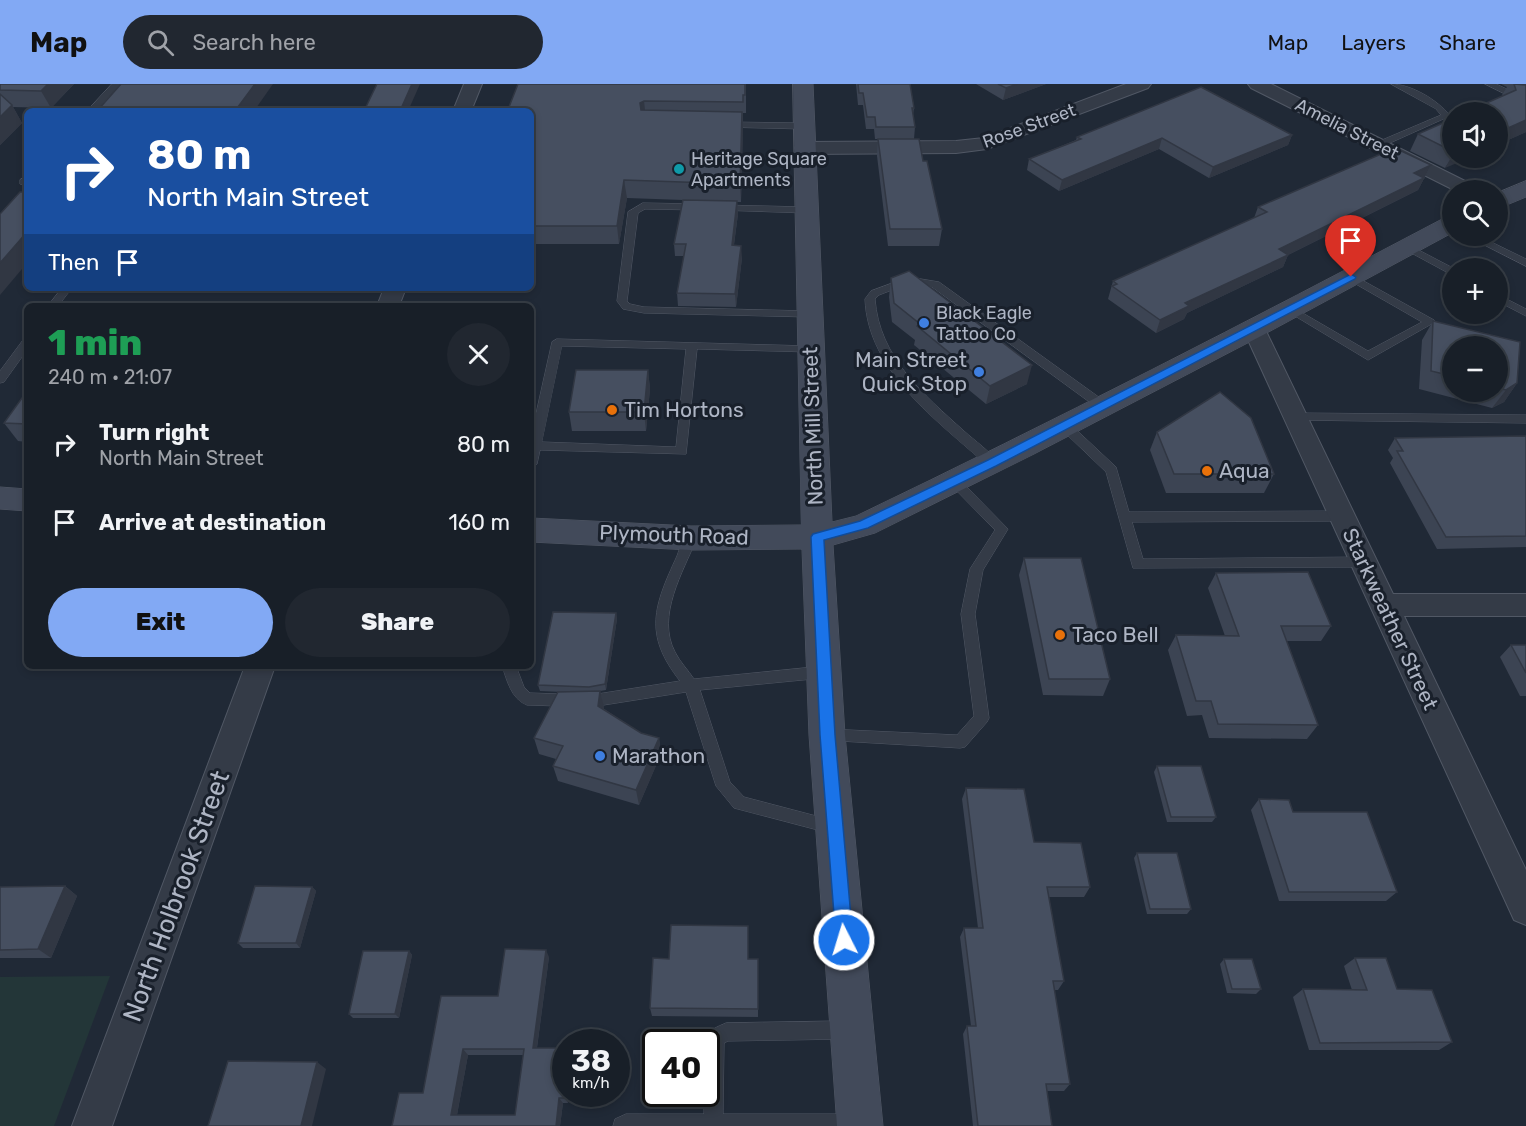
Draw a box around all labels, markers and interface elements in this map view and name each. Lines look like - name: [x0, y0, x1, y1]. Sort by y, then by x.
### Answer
- search box: [123, 15, 543, 69]
- text: Map: [30, 26, 87, 59]
- icon: search: [144, 26, 177, 59]
- text: Search here: [192, 29, 316, 56]
- text: Map: [1267, 30, 1308, 55]
- text: Layers: [1341, 30, 1406, 55]
- text: Share: [1439, 30, 1496, 55]
- street label: Amelia Street: [1292, 93, 1402, 165]
- street label: Rose Street: [979, 99, 1079, 153]
- map controls: [1442, 102, 1508, 402]
- button: sound: [1442, 102, 1508, 168]
- text: 80 m: [147, 130, 251, 180]
- icon: right: [48, 132, 126, 210]
- place label: Heritage Square Apartments: [691, 148, 827, 191]
- marker: Heritage Square Apartments: [672, 162, 686, 176]
- button: search: [1442, 180, 1508, 246]
- text: North Main Street: [147, 181, 369, 213]
- pin: [1325, 215, 1376, 277]
- icon: arrive: [1334, 224, 1367, 257]
- icon: arrive: [111, 246, 144, 279]
- text: Then: [48, 249, 99, 276]
- button: +: [1442, 258, 1508, 324]
- place label: Black Eagle Tattoo Co: [936, 302, 1032, 345]
- marker: Black Eagle Tattoo Co: [917, 316, 931, 330]
- text: 1 min: [48, 321, 142, 364]
- button: close: [447, 323, 510, 386]
- button: −: [1442, 336, 1508, 402]
- street label: North Mill Street: [797, 346, 828, 506]
- place label: Main Street Quick Stop: [855, 347, 967, 396]
- text: 240 m · 21:07: [48, 365, 172, 389]
- marker: Main Street Quick Stop: [972, 365, 986, 379]
- place label: Tim Hortons: [624, 397, 744, 422]
- marker: Tim Hortons: [605, 403, 619, 417]
- text: Turn right: [99, 419, 209, 446]
- icon: right: [48, 428, 81, 461]
- text: 80 m: [457, 431, 510, 458]
- text: North Main Street: [99, 446, 263, 470]
- place label: Aqua: [1219, 458, 1270, 483]
- marker: Aqua: [1200, 464, 1214, 478]
- icon: arrive: [48, 506, 81, 539]
- text: Arrive at destination: [99, 509, 326, 536]
- text: 160 m: [448, 509, 510, 536]
- street label: Plymouth Road: [599, 519, 749, 550]
- street label: Starkweather Street: [1337, 524, 1444, 714]
- button: Exit: [48, 588, 273, 657]
- button: Share: [285, 588, 510, 657]
- place label: Taco Bell: [1072, 622, 1159, 647]
- marker: Taco Bell: [1053, 628, 1067, 642]
- place label: Marathon: [612, 743, 705, 768]
- marker: Marathon: [593, 749, 607, 763]
- street label: North Holbrook Street: [117, 766, 236, 1026]
- position arrow: [812, 908, 876, 972]
- speed limit sign: 40: [642, 1029, 720, 1107]
- text: 38: [571, 1043, 611, 1079]
- text: km/h: [572, 1074, 610, 1092]

